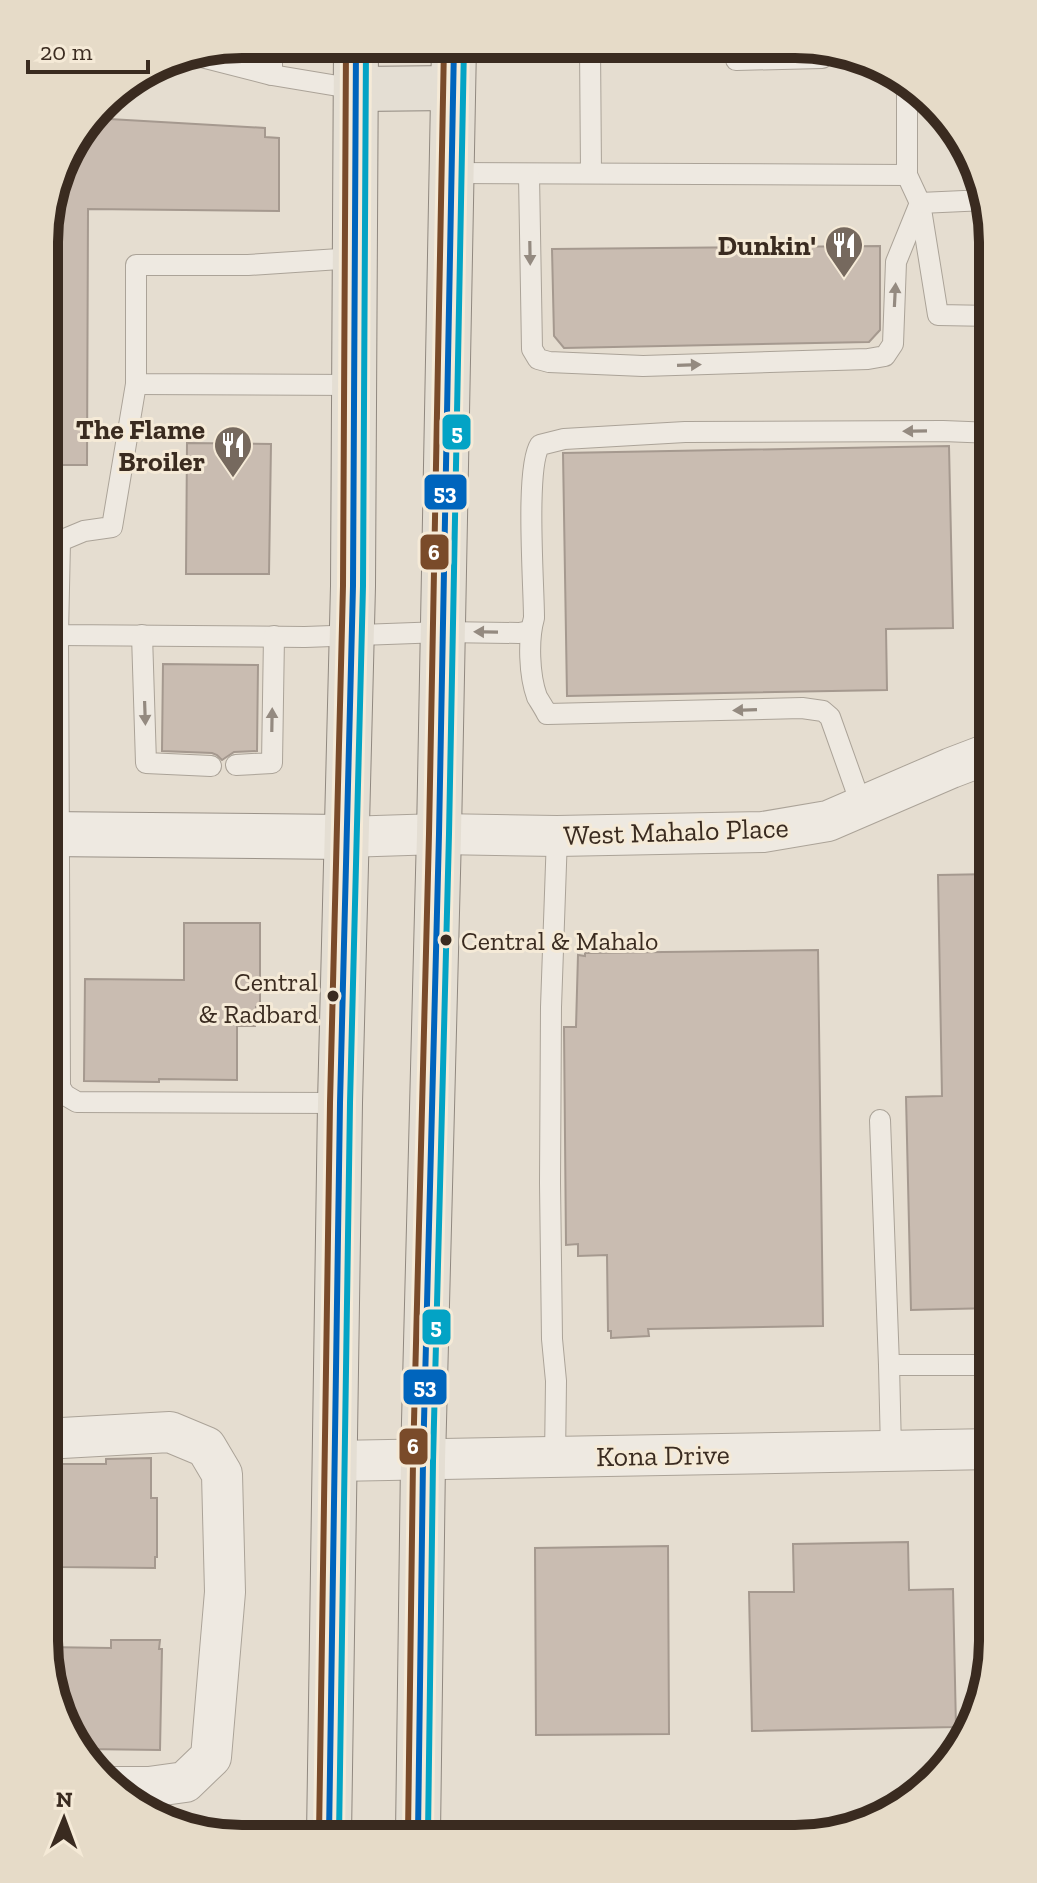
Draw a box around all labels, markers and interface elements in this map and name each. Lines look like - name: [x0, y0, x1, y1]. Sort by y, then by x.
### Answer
- scale bar: [28, 24, 148, 74]
- text: 20 m: [40, 37, 93, 66]
- restaurant icon: Dunkin': [823, 224, 865, 279]
- place label: Dunkin': [718, 229, 816, 262]
- one-way arrow: [524, 241, 537, 266]
- one-way arrow: [888, 282, 901, 307]
- one-way arrow: [677, 358, 702, 371]
- place label: The Flame Broiler: [76, 413, 205, 478]
- line badge: 5: [441, 413, 472, 451]
- text: 5: [451, 419, 463, 446]
- restaurant icon: The Flame Broiler: [212, 424, 254, 479]
- one-way arrow: [902, 425, 927, 437]
- line badge: 53: [423, 473, 468, 511]
- text: 53: [433, 479, 457, 506]
- line badge: 6: [419, 533, 450, 571]
- text: 6: [428, 539, 440, 566]
- one-way arrow: [473, 626, 498, 638]
- one-way arrow: [138, 701, 151, 726]
- one-way arrow: [732, 704, 757, 716]
- one-way arrow: [266, 707, 279, 732]
- street label: West Mahalo Place: [563, 811, 789, 852]
- place label: Central & Mahalo: [461, 925, 658, 957]
- marker: Central & Mahalo: [438, 932, 454, 948]
- place label: Central & Radbard: [199, 966, 318, 1030]
- marker: Central & Radbard: [325, 988, 341, 1004]
- line badge: 5: [421, 1308, 452, 1346]
- text: 5: [430, 1313, 442, 1340]
- line badge: 53: [402, 1368, 448, 1406]
- text: 53: [413, 1373, 437, 1400]
- line badge: 6: [398, 1427, 429, 1466]
- text: 6: [407, 1433, 419, 1460]
- street label: Kona Drive: [596, 1438, 730, 1473]
- north arrow: [24, 1779, 104, 1859]
- text: N: [56, 1786, 73, 1813]

